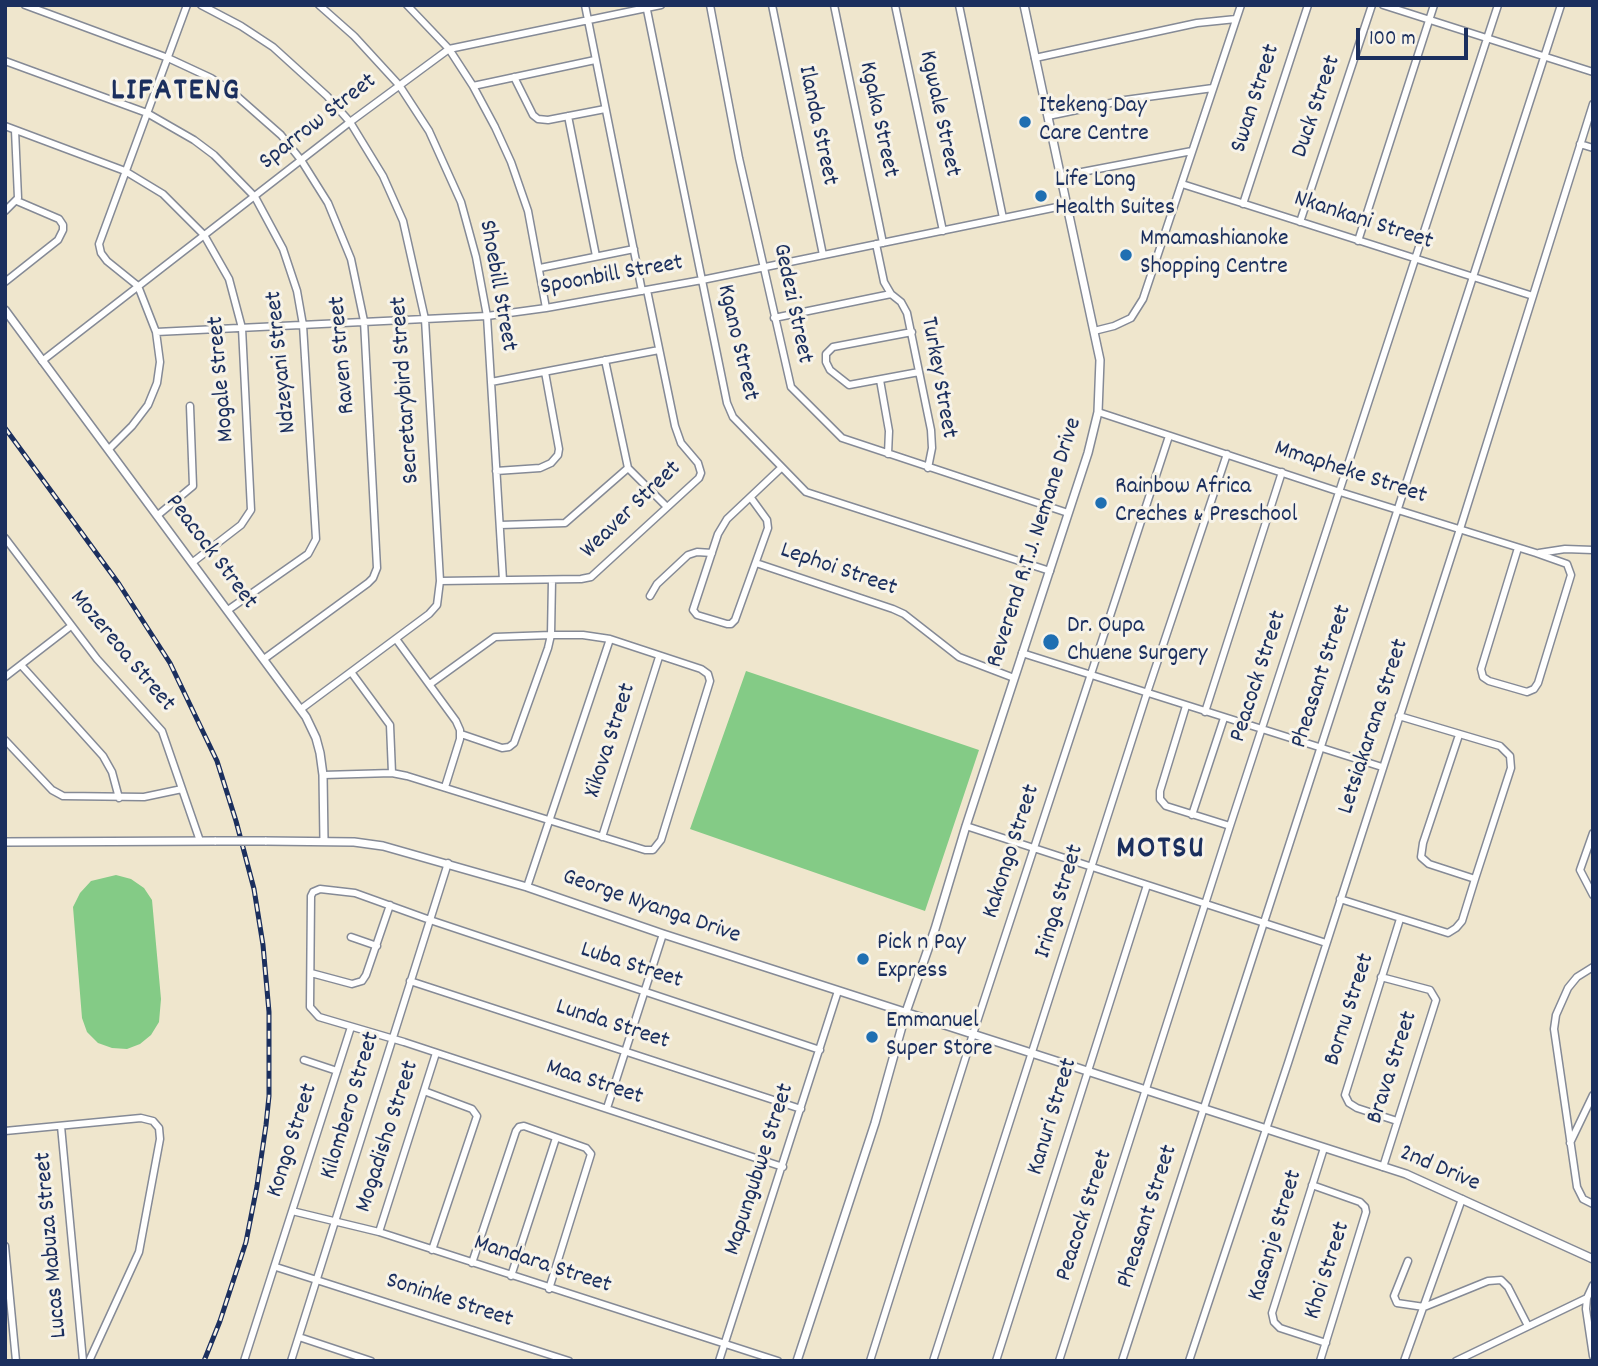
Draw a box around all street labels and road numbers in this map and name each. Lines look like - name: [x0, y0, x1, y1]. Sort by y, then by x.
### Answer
- street label: Swan Street: [1226, 41, 1288, 157]
- street label: Kgwale Street: [911, 48, 965, 180]
- street label: Duck Street: [1287, 52, 1349, 162]
- street label: Kgaka Street: [851, 59, 903, 181]
- street label: Ilanda Street: [789, 63, 843, 189]
- street label: Sparrow Street: [255, 68, 383, 178]
- street label: Nkankani Street: [1290, 186, 1436, 258]
- street label: Shoebill Street: [470, 218, 522, 354]
- street label: Gedezi Street: [764, 241, 818, 367]
- street label: Spoonbill Street: [539, 250, 685, 304]
- street label: Kgano Street: [709, 282, 763, 404]
- street label: Ndzeyani Street: [261, 289, 305, 435]
- street label: Raven Street: [324, 295, 364, 415]
- street label: Secretarybird Street: [386, 295, 428, 485]
- street label: Mogale Street: [203, 315, 243, 443]
- street label: Turkey Street: [912, 315, 962, 441]
- street label: Reverend R.T.J. Nemane Drive: [982, 414, 1090, 672]
- street label: Mmapheke Street: [1270, 436, 1430, 512]
- street label: Weaver Street: [576, 456, 688, 566]
- street label: Peacock Street: [157, 490, 263, 616]
- street label: Lephoi Street: [776, 538, 900, 604]
- street label: Mozereoa Street: [62, 585, 180, 719]
- street label: Pheasant Street: [1286, 602, 1360, 752]
- street label: Peacock Street: [1225, 608, 1295, 746]
- street label: Letsiakarana Street: [1333, 636, 1417, 818]
- street label: Xikova Street: [580, 680, 644, 802]
- street label: Kakongo Street: [978, 781, 1048, 923]
- street label: Iringa Street: [1030, 842, 1092, 962]
- street label: George Nyanga Drive: [558, 864, 744, 952]
- street label: Luba Street: [576, 937, 686, 997]
- street label: Bornu Street: [1319, 950, 1383, 1070]
- street label: Lunda Street: [552, 994, 672, 1058]
- street label: Brava Street: [1362, 1008, 1426, 1128]
- street label: Kilombero Street: [316, 1029, 388, 1183]
- street label: Maa Street: [542, 1055, 646, 1113]
- street label: Kanuri Street: [1023, 1055, 1085, 1179]
- street label: Mogadisho Street: [351, 1058, 427, 1216]
- street label: Mapungubwe Street: [720, 1080, 802, 1260]
- street label: Kongo Street: [262, 1081, 326, 1201]
- street label: 2nd Drive: [1394, 1140, 1484, 1200]
- street label: Pheasant Street: [1112, 1142, 1186, 1292]
- street label: Peacock Street: [1051, 1147, 1121, 1285]
- street label: Lucas Mabuza Street: [31, 1151, 75, 1339]
- street label: Kasanje Street: [1243, 1167, 1311, 1305]
- street label: Khoi Street: [1300, 1219, 1358, 1323]
- street label: Mandara Street: [470, 1230, 614, 1302]
- street label: Soninke Street: [382, 1268, 516, 1336]

